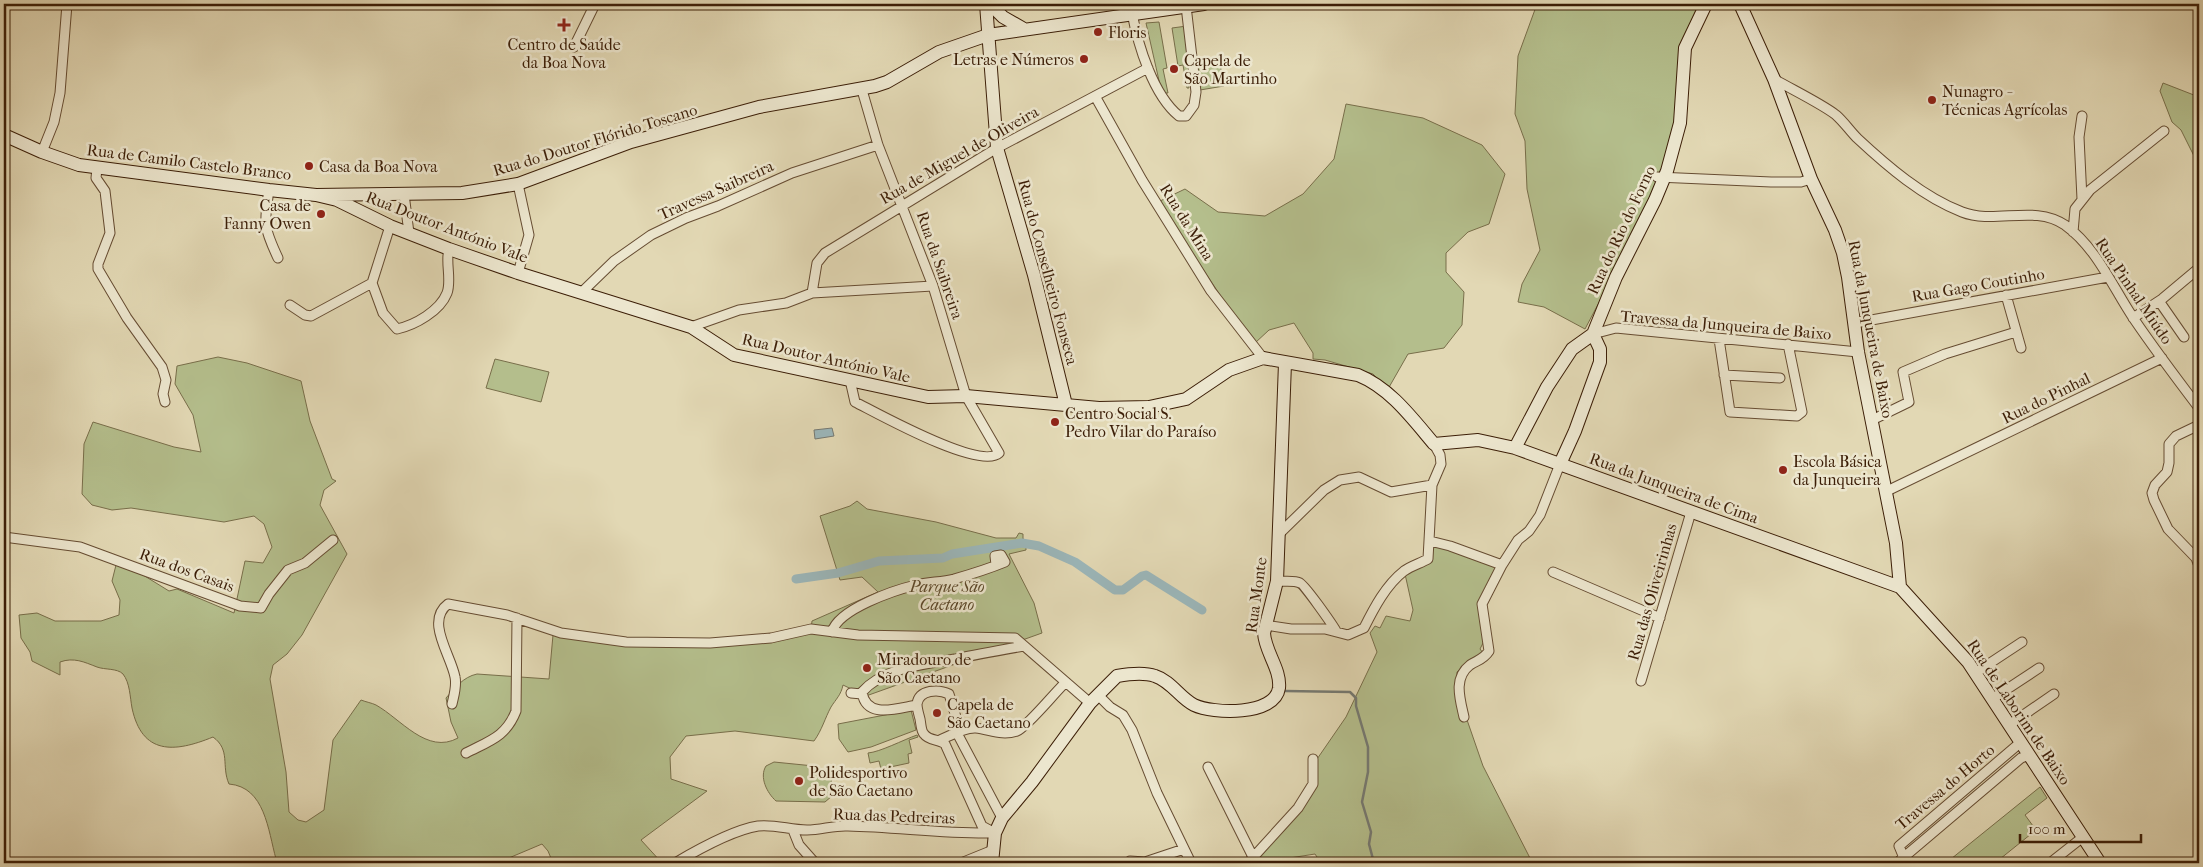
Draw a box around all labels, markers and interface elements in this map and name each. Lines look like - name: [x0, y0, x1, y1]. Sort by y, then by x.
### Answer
- marker: Centro de Saúde da Boa Nova: [557, 18, 571, 32]
- place label: Floris: [1108, 23, 1147, 42]
- marker: Floris: [1092, 26, 1104, 38]
- place label: Centro de Saúde da Boa Nova: [507, 35, 621, 72]
- place label: Letras e Números: [953, 50, 1074, 69]
- place label: Capela de São Martinho: [1184, 51, 1277, 88]
- marker: Letras e Números: [1078, 53, 1090, 65]
- marker: Capela de São Martinho: [1168, 63, 1180, 75]
- place label: Nunagro - Técnicas Agrícolas: [1942, 82, 2067, 119]
- marker: Nunagro - Técnicas Agrícolas: [1926, 94, 1938, 106]
- street label: Rua do Doutor Flórido Toscano: [491, 100, 699, 180]
- street label: Rua de Miguel de Oliveira: [876, 101, 1042, 208]
- street label: Rua de Camilo Castelo Branco: [86, 140, 292, 184]
- street label: Travessa Saibreira: [656, 156, 777, 224]
- place label: Casa da Boa Nova: [319, 157, 438, 176]
- marker: Casa da Boa Nova: [303, 160, 315, 172]
- street label: Rua do Rio do Forno: [1583, 162, 1659, 298]
- street label: Rua do Conselheiro Fonseca: [1014, 177, 1082, 368]
- street label: Rua da Mina: [1156, 180, 1218, 264]
- street label: Rua Doutor António Vale: [363, 187, 531, 267]
- place label: Casa de Fanny Owen: [224, 196, 312, 233]
- marker: Casa de Fanny Owen: [315, 208, 327, 220]
- street label: Rua da Saibreira: [913, 209, 968, 322]
- street label: Rua Pinhal Miúdo: [2091, 234, 2177, 348]
- street label: Rua da Junqueira de Baixo: [1844, 238, 1898, 420]
- street label: Rua Gago Coutinho: [1910, 264, 2046, 306]
- street label: Travessa da Junqueira de Baixo: [1620, 306, 1832, 344]
- street label: Rua Doutor António Vale: [740, 329, 912, 387]
- street label: Rua do Pinhal: [1999, 368, 2094, 428]
- place label: Centro Social S. Pedro Vilar do Paraíso: [1065, 404, 1216, 441]
- marker: Centro Social S. Pedro Vilar do Paraíso: [1049, 416, 1061, 428]
- street label: Rua da Junqueira de Cima: [1587, 449, 1762, 528]
- place label: Escola Básica da Junqueira: [1793, 452, 1882, 489]
- marker: Escola Básica da Junqueira: [1777, 464, 1789, 476]
- street label: Rua das Oliveirinhas: [1623, 521, 1681, 663]
- street label: Rua dos Casais: [137, 544, 237, 596]
- street label: Rua Monte: [1241, 556, 1271, 634]
- park label: Parque São Caetano: [908, 577, 985, 614]
- street label: Rua de Laborim de Baixo: [1963, 636, 2075, 788]
- place label: Miradouro de São Caetano: [877, 650, 971, 687]
- marker: Miradouro de São Caetano: [861, 662, 873, 674]
- place label: Capela de São Caetano: [947, 695, 1031, 732]
- marker: Capela de São Caetano: [931, 707, 943, 719]
- street label: Travessa do Horto: [1892, 740, 1998, 834]
- place label: Polidesportivo de São Caetano: [809, 763, 913, 800]
- marker: Polidesportivo de São Caetano: [793, 775, 805, 787]
- street label: Rua das Pedreiras: [833, 804, 955, 828]
- scale bar: [2020, 812, 2142, 844]
- text: 100 m: [2028, 820, 2066, 838]

